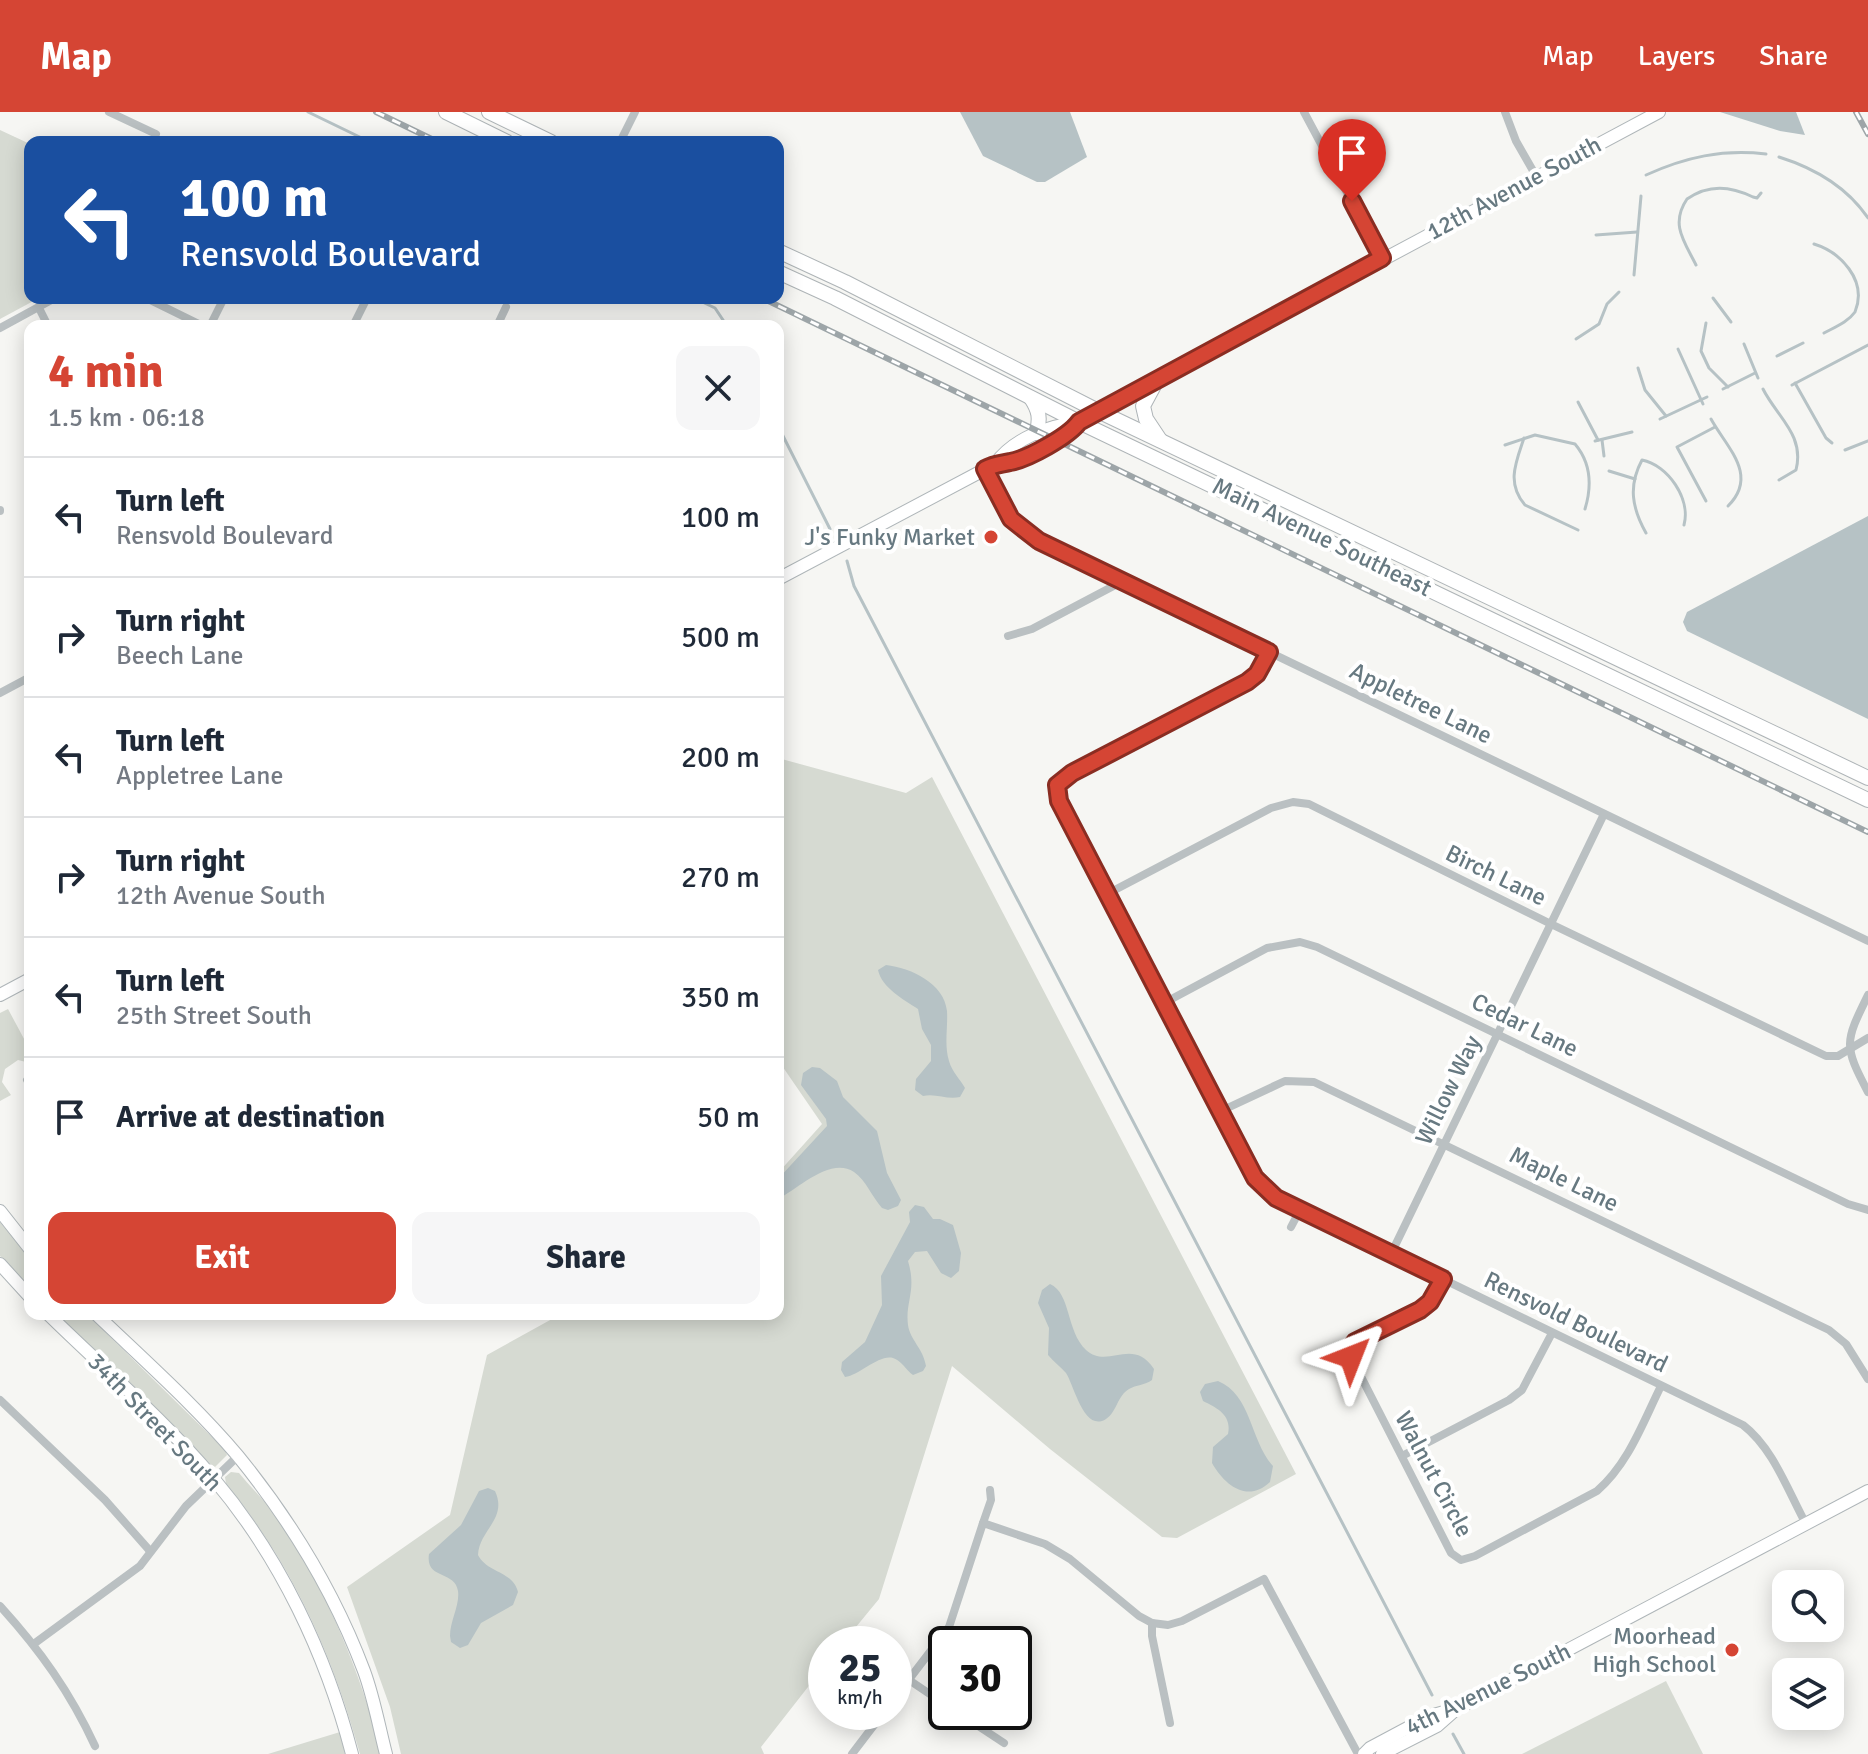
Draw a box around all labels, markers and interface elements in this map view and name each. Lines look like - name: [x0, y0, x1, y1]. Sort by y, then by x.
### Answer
- text: Map: [40, 33, 112, 80]
- text: Map: [1542, 39, 1594, 73]
- text: Layers: [1638, 39, 1715, 73]
- text: Share: [1759, 39, 1828, 73]
- pin: [1318, 119, 1386, 201]
- street label: 12th Avenue South: [1422, 129, 1606, 247]
- icon: arrive: [1330, 131, 1374, 175]
- text: 100 m: [180, 163, 328, 232]
- icon: left: [48, 168, 152, 272]
- text: Rensvold Boulevard: [180, 232, 481, 277]
- text: 4 min: [48, 342, 164, 401]
- button: close: [676, 346, 760, 430]
- text: 1.5 km · 06:18: [48, 402, 205, 434]
- street label: Main Avenue Southeast: [1207, 471, 1437, 603]
- text: Turn left: [116, 483, 225, 520]
- icon: left: [48, 495, 92, 539]
- text: 100 m: [681, 499, 760, 536]
- text: Rensvold Boulevard: [116, 520, 333, 552]
- place label: J's Funky Market: [805, 522, 975, 552]
- marker: J's Funky Market: [982, 528, 1000, 546]
- text: Turn right: [116, 603, 245, 640]
- icon: right: [48, 615, 92, 659]
- text: 500 m: [681, 619, 760, 656]
- text: Beech Lane: [116, 640, 244, 672]
- street label: Appletree Lane: [1345, 656, 1497, 750]
- text: Turn left: [116, 723, 225, 760]
- icon: left: [48, 735, 92, 779]
- text: 200 m: [681, 739, 760, 776]
- text: Appletree Lane: [116, 760, 283, 792]
- street label: Birch Lane: [1441, 838, 1551, 912]
- text: Turn right: [116, 843, 245, 880]
- icon: right: [48, 855, 92, 899]
- text: 270 m: [681, 859, 760, 896]
- text: 12th Avenue South: [116, 880, 326, 912]
- text: Turn left: [116, 963, 225, 1000]
- icon: left: [48, 975, 92, 1019]
- text: 350 m: [681, 979, 760, 1016]
- street label: Cedar Lane: [1467, 986, 1583, 1064]
- text: 25th Street South: [116, 1000, 312, 1032]
- street label: Willow Way: [1409, 1030, 1487, 1150]
- icon: arrive: [48, 1095, 92, 1139]
- text: Arrive at destination: [116, 1099, 385, 1136]
- text: 50 m: [697, 1099, 760, 1136]
- street label: Maple Lane: [1504, 1140, 1624, 1218]
- button: Exit: [48, 1212, 396, 1304]
- button: Share: [412, 1212, 760, 1304]
- street label: Rensvold Boulevard: [1479, 1265, 1673, 1379]
- position arrow: [1309, 1315, 1393, 1399]
- street label: 34th Street South: [81, 1347, 229, 1497]
- street label: Walnut Circle: [1388, 1406, 1480, 1542]
- map controls: [1772, 1570, 1844, 1730]
- button: search: [1772, 1570, 1844, 1642]
- place label: Moorhead High School: [1593, 1621, 1716, 1679]
- speed limit sign: 30: [928, 1626, 1032, 1730]
- street label: 4th Avenue South: [1400, 1636, 1576, 1742]
- marker: Moorhead High School: [1723, 1641, 1741, 1659]
- text: 25: [838, 1643, 882, 1693]
- button: layers: [1772, 1658, 1844, 1730]
- text: km/h: [837, 1685, 883, 1710]

